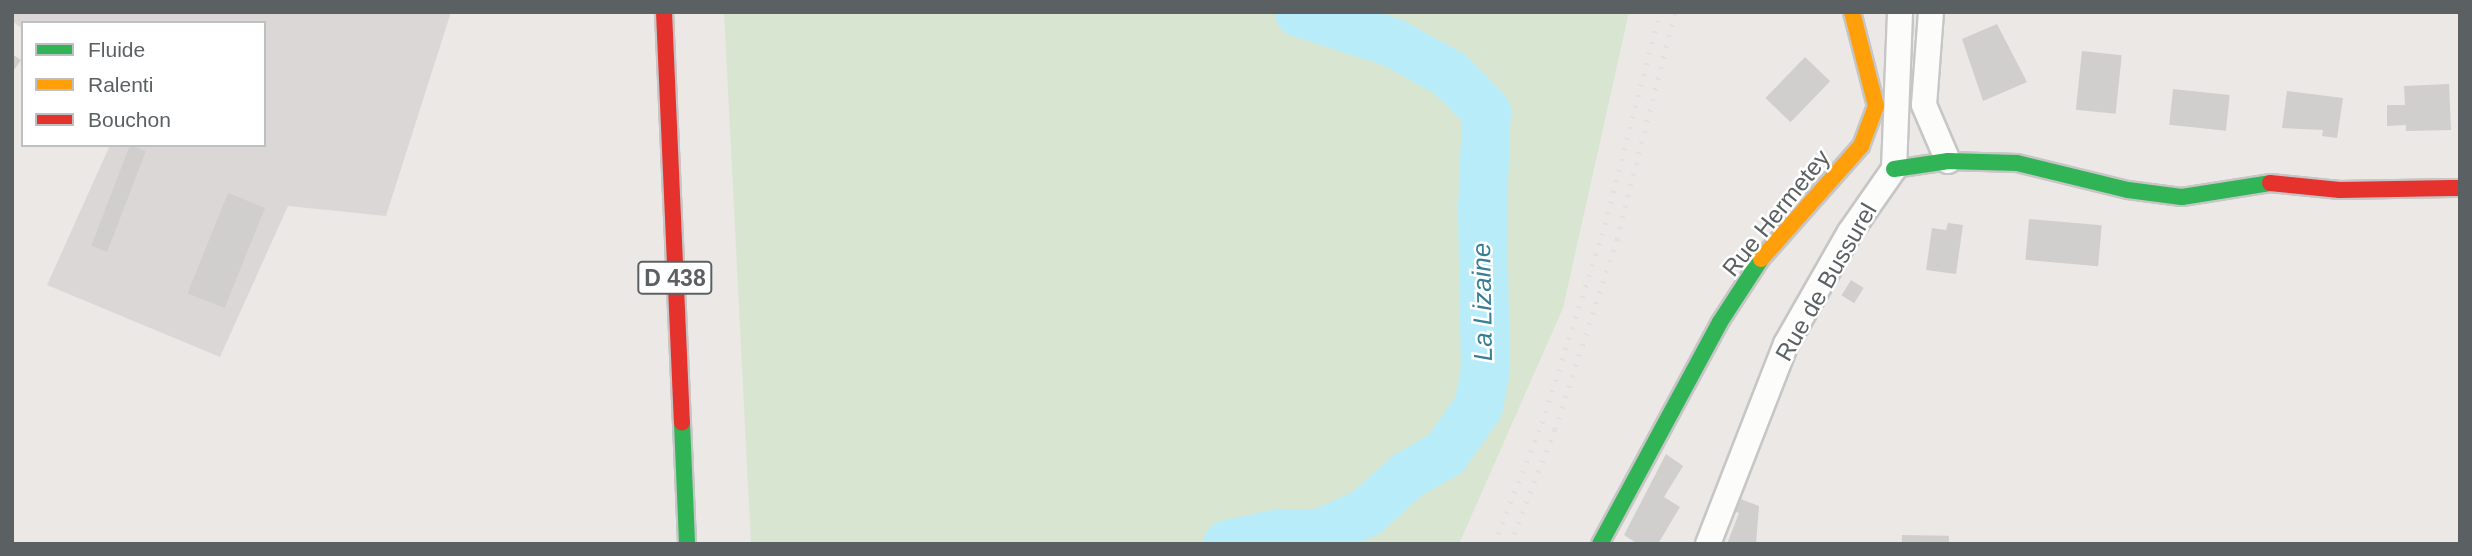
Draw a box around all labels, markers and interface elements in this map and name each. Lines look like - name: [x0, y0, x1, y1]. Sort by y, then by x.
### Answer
- legend: [21, 21, 266, 147]
- text: Fluide: [88, 38, 145, 61]
- text: Ralenti: [88, 73, 153, 96]
- text: Bouchon: [88, 108, 171, 131]
- street label: Rue Hermetey: [1716, 144, 1836, 282]
- street label: Rue de Bussurel: [1769, 198, 1883, 366]
- water label: La Lizaine: [1466, 242, 1500, 362]
- road number: D 438: [636, 258, 714, 298]

